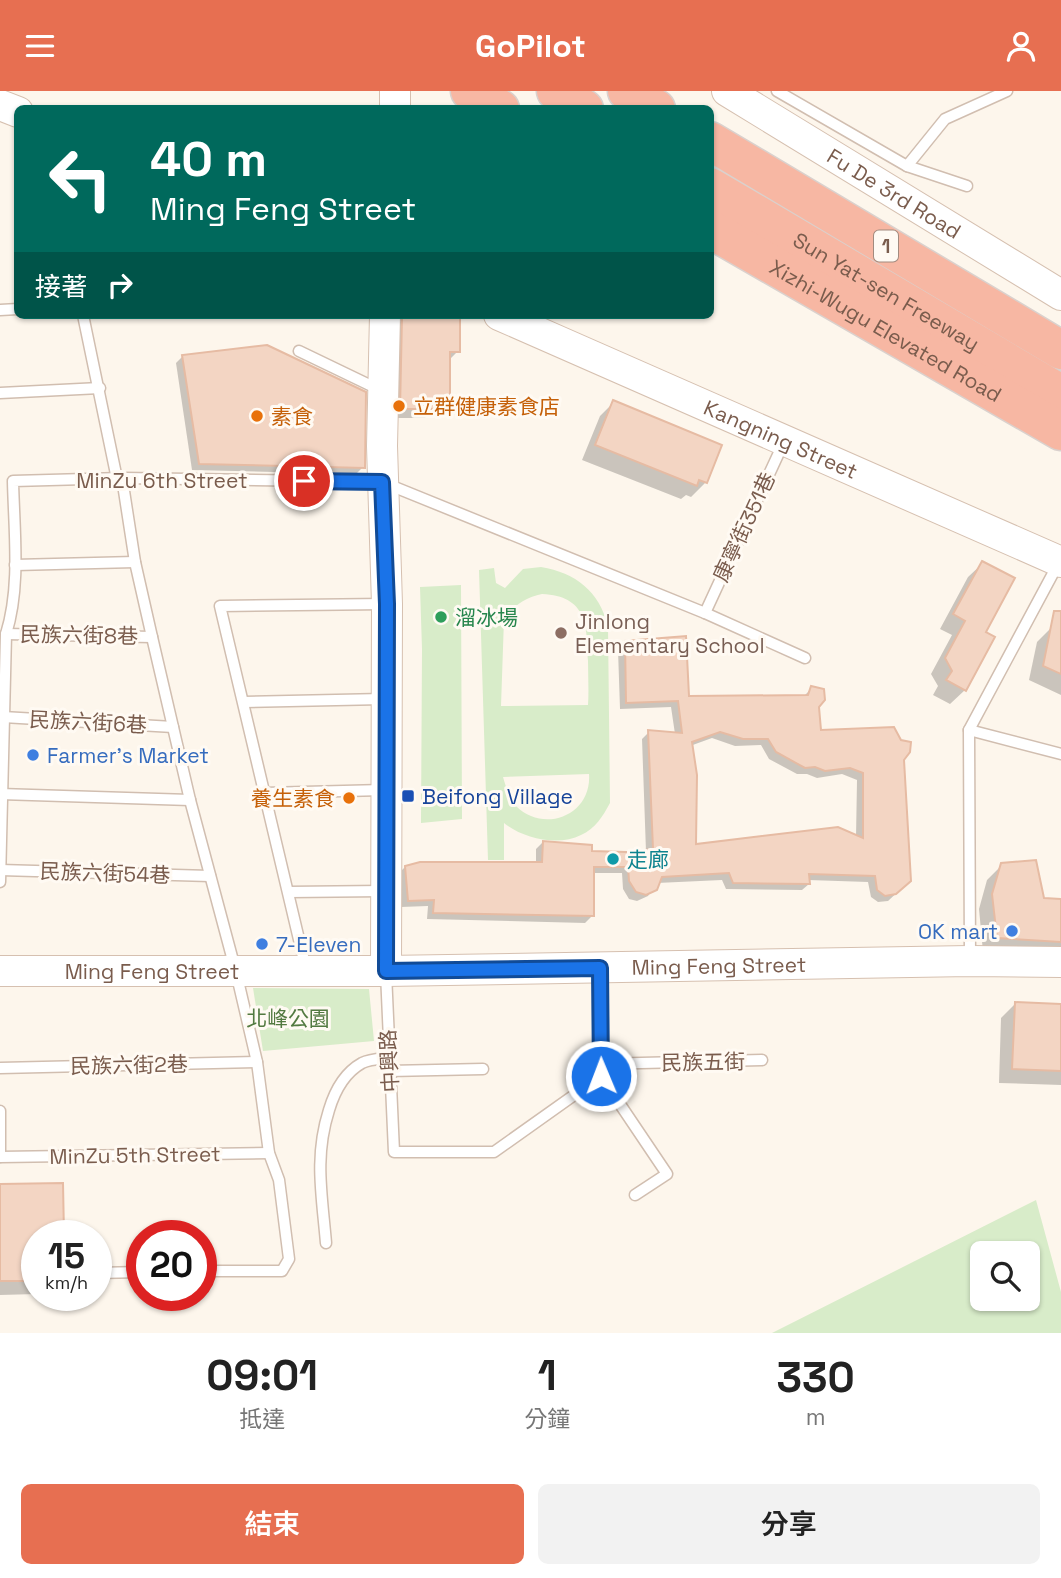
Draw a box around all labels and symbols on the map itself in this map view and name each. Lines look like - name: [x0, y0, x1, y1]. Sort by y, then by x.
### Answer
- street label: Fu De 3rd Road: [822, 142, 966, 244]
- street label: Sun Yat-sen Freeway: [788, 226, 985, 357]
- road number: 1: [874, 231, 898, 261]
- street label: Xizhi-Wugu Elevated Road: [765, 253, 1007, 408]
- place label: 立群健康素食店: [413, 393, 560, 420]
- street label: Kangning Street: [700, 393, 862, 485]
- marker: 立群健康素食店: [391, 398, 407, 414]
- place label: 素食: [271, 403, 313, 430]
- marker: 素食: [249, 408, 265, 424]
- pin: [274, 451, 334, 511]
- street label: MinZu 6th Street: [76, 467, 248, 494]
- street label: 康寧街351巷: [707, 468, 781, 586]
- place label: 溜冰場: [455, 604, 518, 631]
- place label: Jinlong Elementary School: [575, 608, 765, 659]
- marker: 溜冰場: [433, 609, 449, 625]
- street label: 民族六街8巷: [20, 620, 138, 650]
- marker: Jinlong Elementary School: [553, 625, 569, 641]
- street label: 民族六街6巷: [28, 705, 148, 739]
- place label: Farmer's Market: [47, 742, 209, 769]
- marker: Farmer's Market: [25, 747, 41, 763]
- place label: Beifong Village: [422, 783, 573, 810]
- place label: 養生素食: [251, 785, 335, 812]
- marker: Beifong Village: [400, 788, 416, 804]
- marker: 養生素食: [341, 790, 357, 806]
- place label: 走廊: [627, 846, 669, 873]
- marker: 走廊: [605, 851, 621, 867]
- street label: 民族六街54巷: [39, 857, 171, 889]
- place label: OK mart: [918, 918, 998, 945]
- marker: OK mart: [1004, 923, 1020, 939]
- place label: 7-Eleven: [276, 931, 361, 958]
- marker: 7-Eleven: [254, 936, 270, 952]
- street label: Ming Feng Street: [631, 950, 807, 980]
- street label: Ming Feng Street: [65, 958, 239, 985]
- park label: 北峰公園: [246, 1005, 330, 1032]
- street label: 中興路: [374, 1029, 404, 1093]
- position arrow: [564, 1039, 638, 1113]
- street label: 民族五街: [661, 1048, 745, 1076]
- street label: 民族六街2巷: [70, 1050, 188, 1080]
- street label: MinZu 5th Street: [49, 1140, 221, 1170]
- speed limit sign: 20: [126, 1220, 217, 1311]

